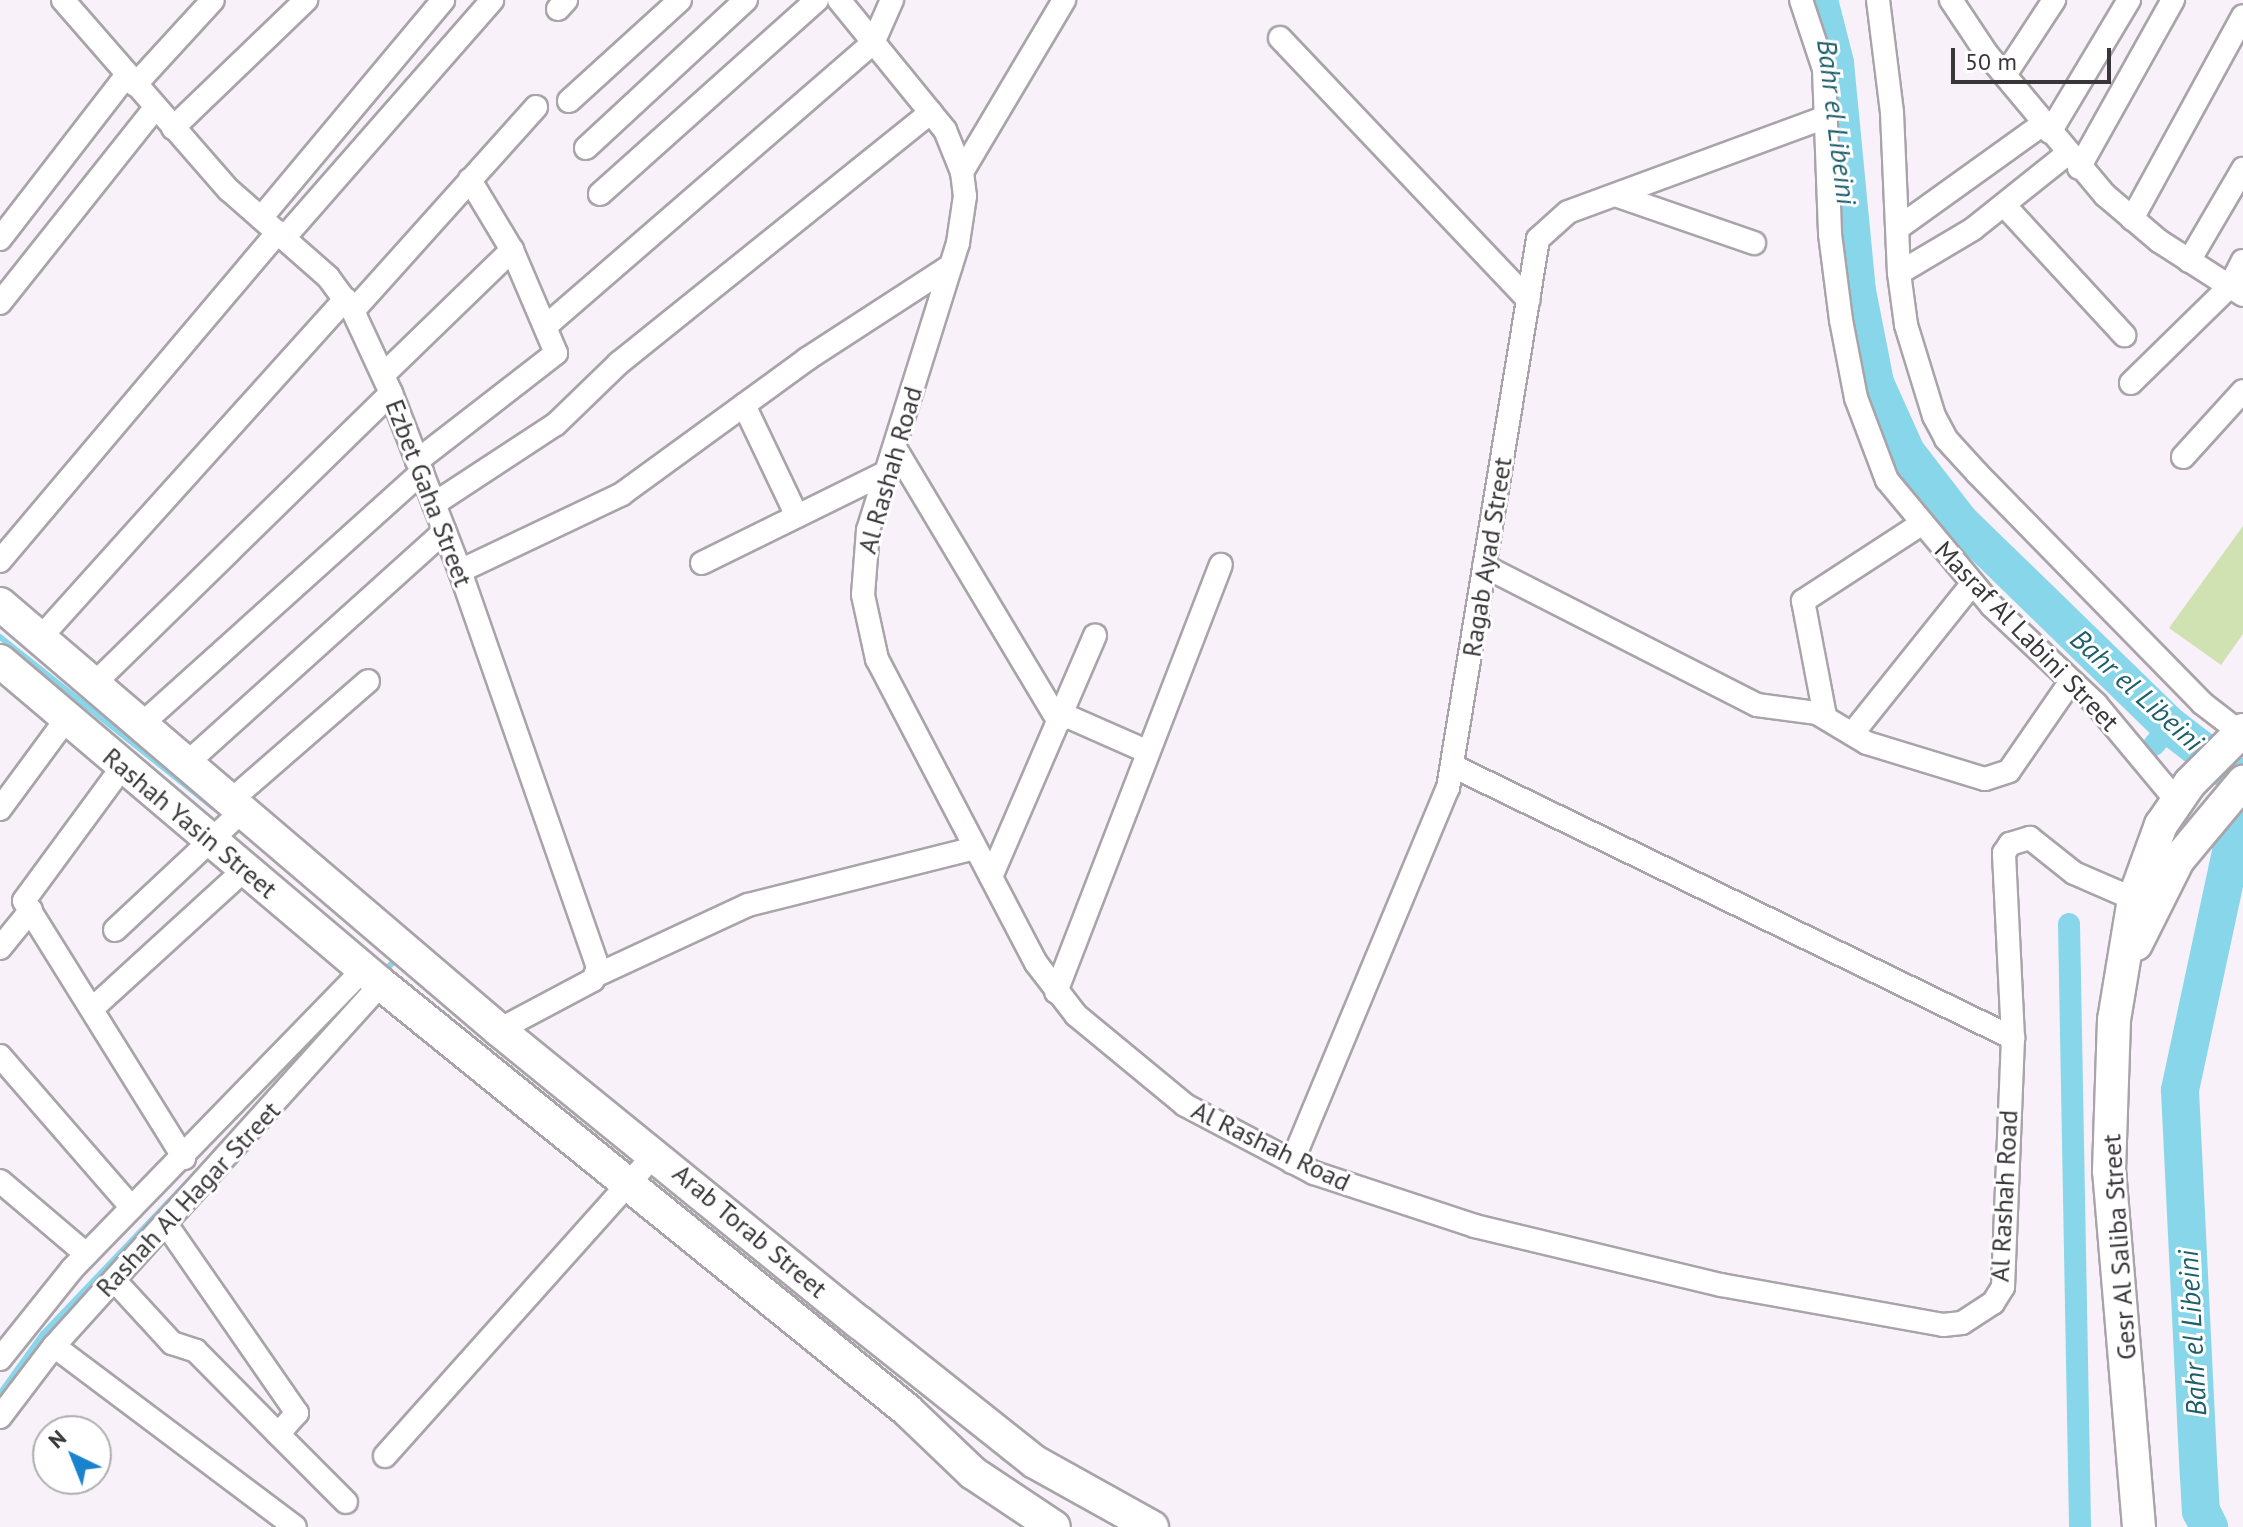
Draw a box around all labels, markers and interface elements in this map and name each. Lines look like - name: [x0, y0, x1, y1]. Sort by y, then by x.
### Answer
- scale bar: [1955, 32, 2115, 82]
- water label: Bahr el Libeini: [1810, 37, 1864, 207]
- text: 50 m: [1965, 46, 2017, 77]
- street label: Al Rashah Road: [851, 383, 929, 557]
- street label: Ezbet Gaha Street: [379, 395, 479, 591]
- street label: Ragab Ayad Street: [1456, 455, 1518, 659]
- street label: Masraf Al Labini Street: [1928, 534, 2126, 738]
- water label: Bahr el Libeini: [2064, 622, 2210, 758]
- street label: Rashah Yasin Street: [96, 741, 284, 905]
- street label: Al Rashah Road: [1187, 1094, 1355, 1198]
- street label: Rashah Al Hagar Street: [89, 1095, 287, 1303]
- street label: Al Rashah Road: [1984, 1109, 2024, 1283]
- street label: Gesr Al Saliba Street: [2096, 1133, 2142, 1361]
- street label: Arab Torab Street: [666, 1157, 834, 1305]
- water label: Bahr el Libeini: [2171, 1249, 2213, 1417]
- north arrow: [32, 1415, 112, 1495]
- text: N: [42, 1424, 72, 1454]

